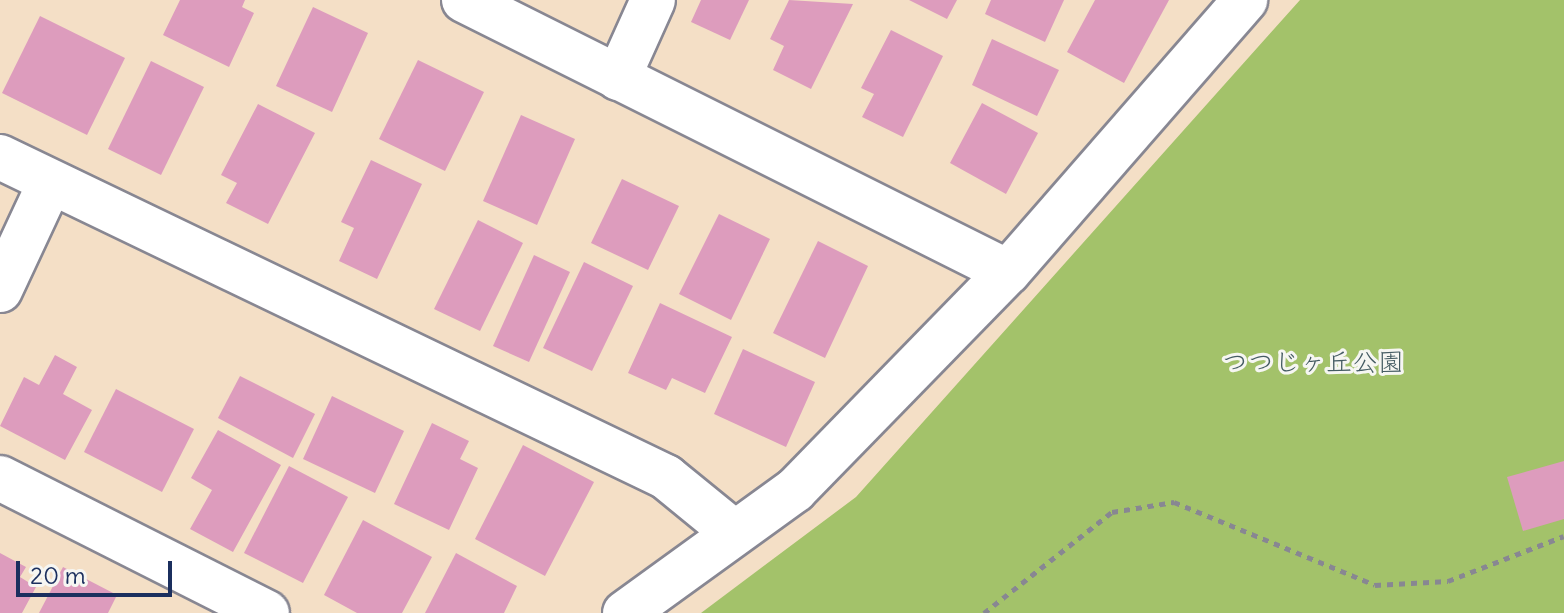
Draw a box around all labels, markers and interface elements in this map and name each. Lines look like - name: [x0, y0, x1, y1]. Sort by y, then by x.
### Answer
- park label: つつじヶ丘公園: [1222, 346, 1404, 378]
- scale bar: [20, 545, 176, 595]
- text: 20 m: [30, 560, 86, 590]

